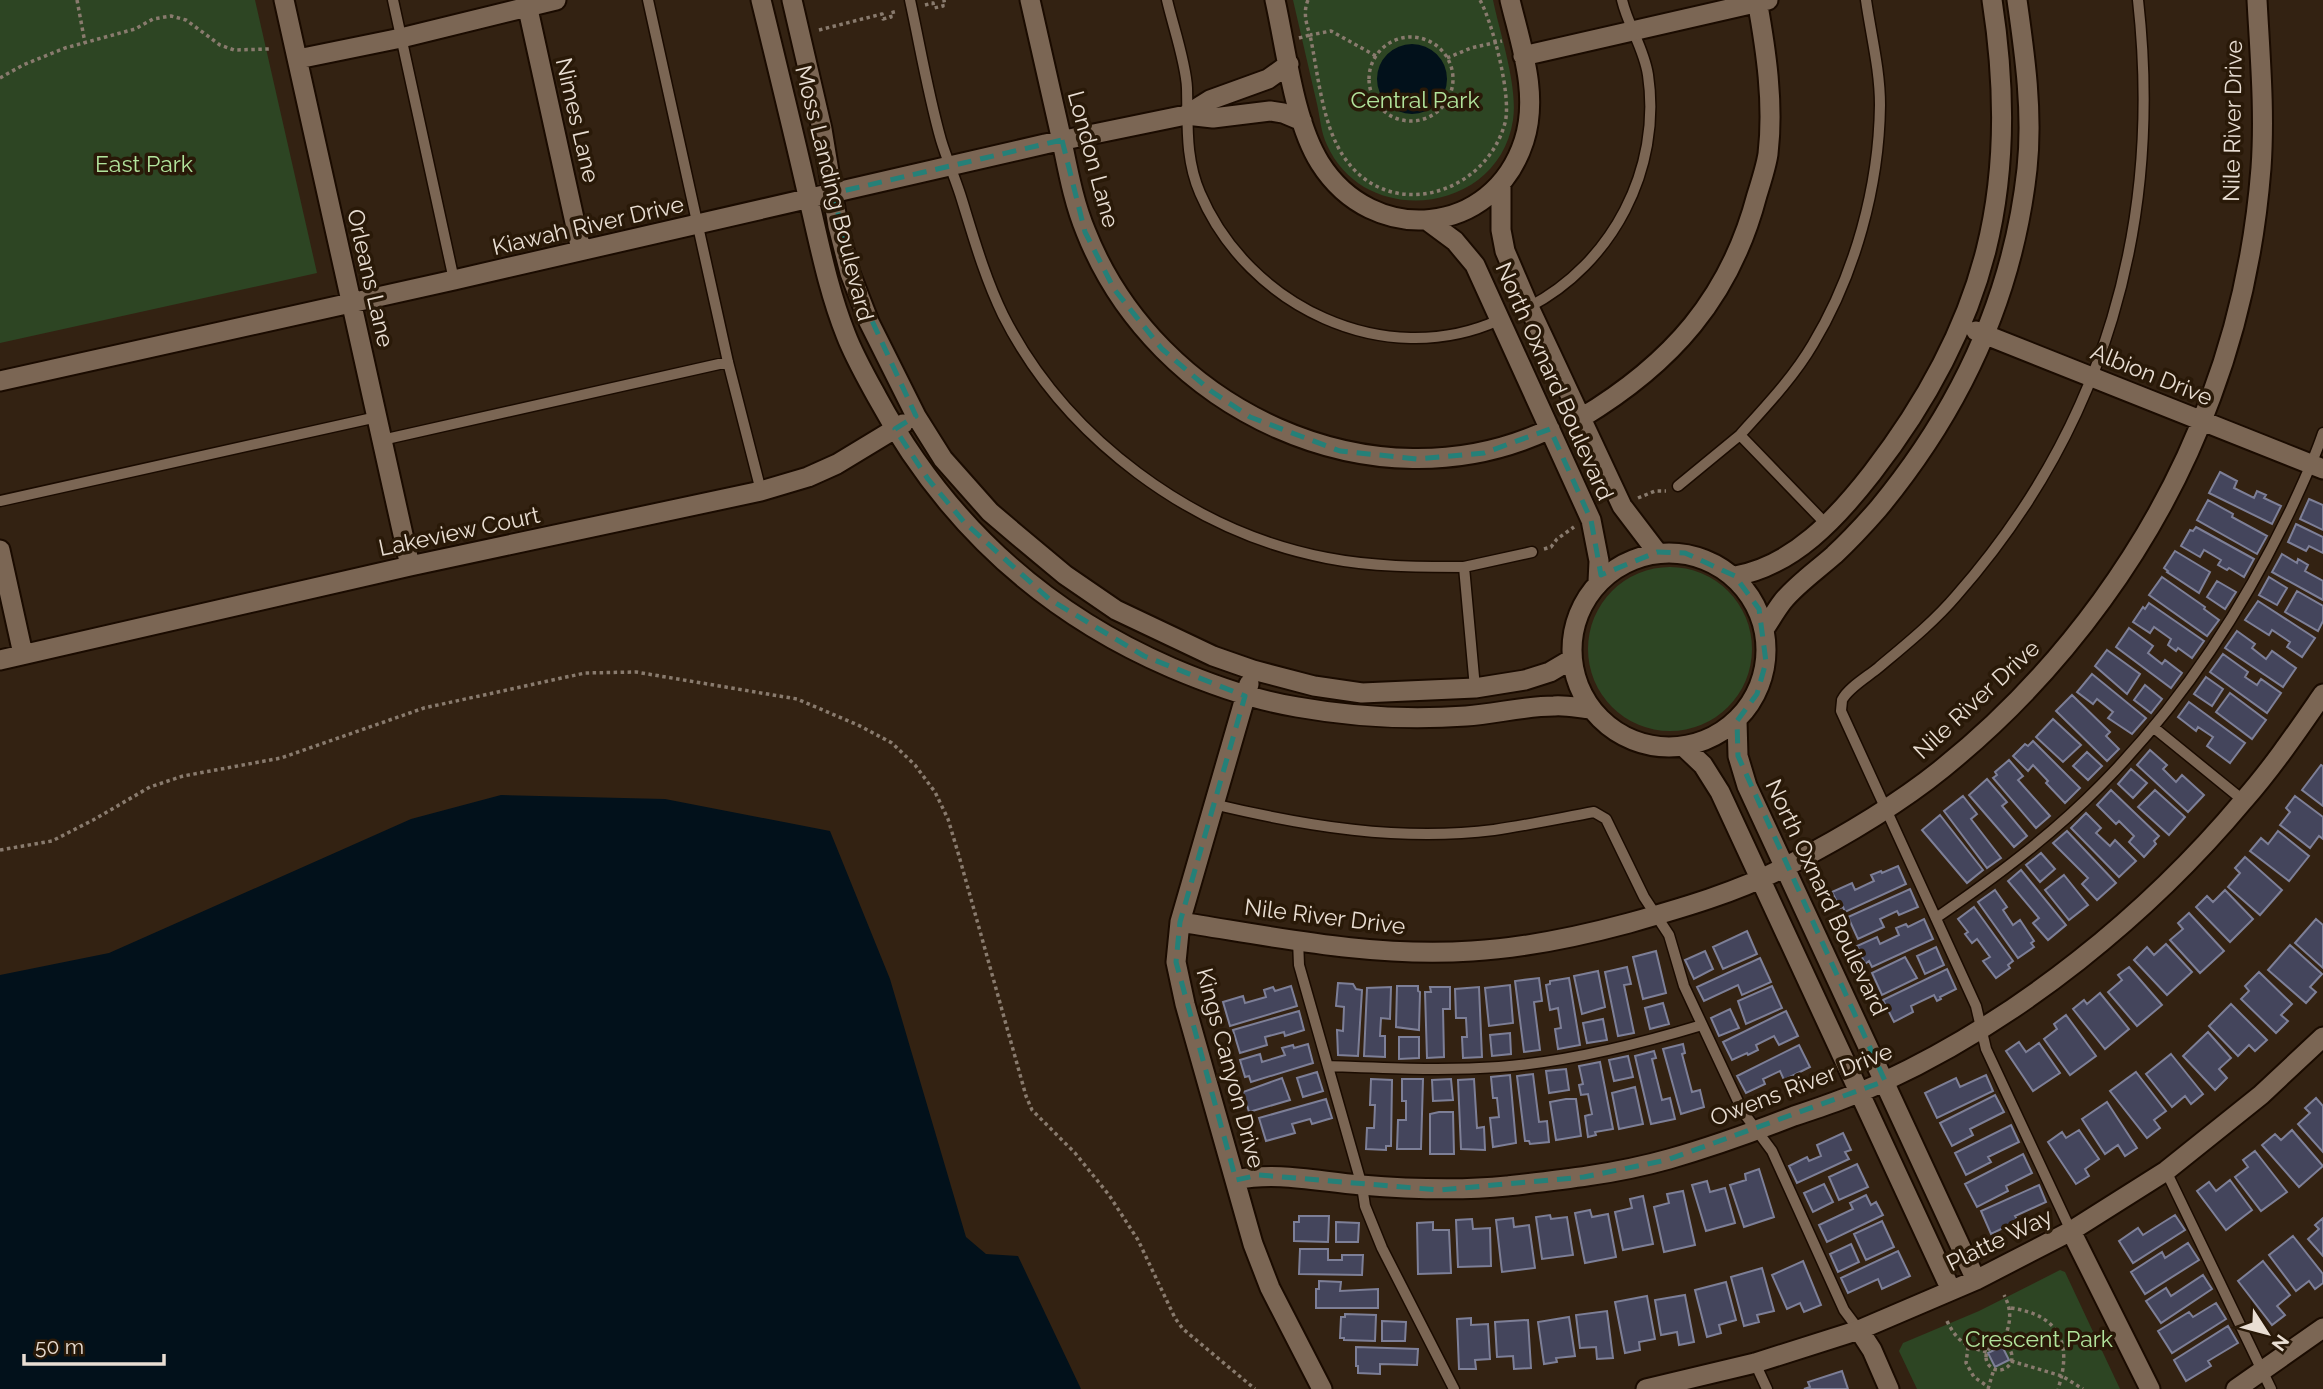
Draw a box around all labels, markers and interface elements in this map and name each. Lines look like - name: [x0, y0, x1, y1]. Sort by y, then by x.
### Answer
- street label: Nile River Drive: [2217, 40, 2247, 202]
- street label: Nimes Lane: [551, 55, 605, 185]
- street label: Moss Landing Boulevard: [790, 62, 880, 324]
- park label: Central Park: [1350, 86, 1480, 113]
- street label: London Lane: [1063, 88, 1125, 230]
- park label: East Park: [95, 150, 193, 177]
- street label: Kiawah River Drive: [490, 190, 686, 260]
- street label: Orleans Lane: [342, 206, 400, 350]
- street label: North Oxnard Boulevard: [1490, 258, 1620, 504]
- street label: Albion Drive: [2087, 337, 2217, 411]
- street label: Lakeview Court: [376, 501, 542, 561]
- street label: Nile River Drive: [1908, 634, 2044, 764]
- street label: North Oxnard Boulevard: [1760, 775, 1894, 1019]
- street label: Nile River Drive: [1243, 893, 1407, 939]
- street label: Kings Canyon Drive: [1191, 965, 1271, 1171]
- street label: Owens River Drive: [1706, 1037, 1896, 1131]
- street label: Platte Way: [1942, 1202, 2056, 1276]
- north arrow: [2232, 1298, 2302, 1368]
- scale bar: [24, 1322, 164, 1366]
- park label: Crescent Park: [1965, 1325, 2113, 1352]
- text: N: [2268, 1331, 2294, 1355]
- text: 50 m: [35, 1334, 84, 1359]

